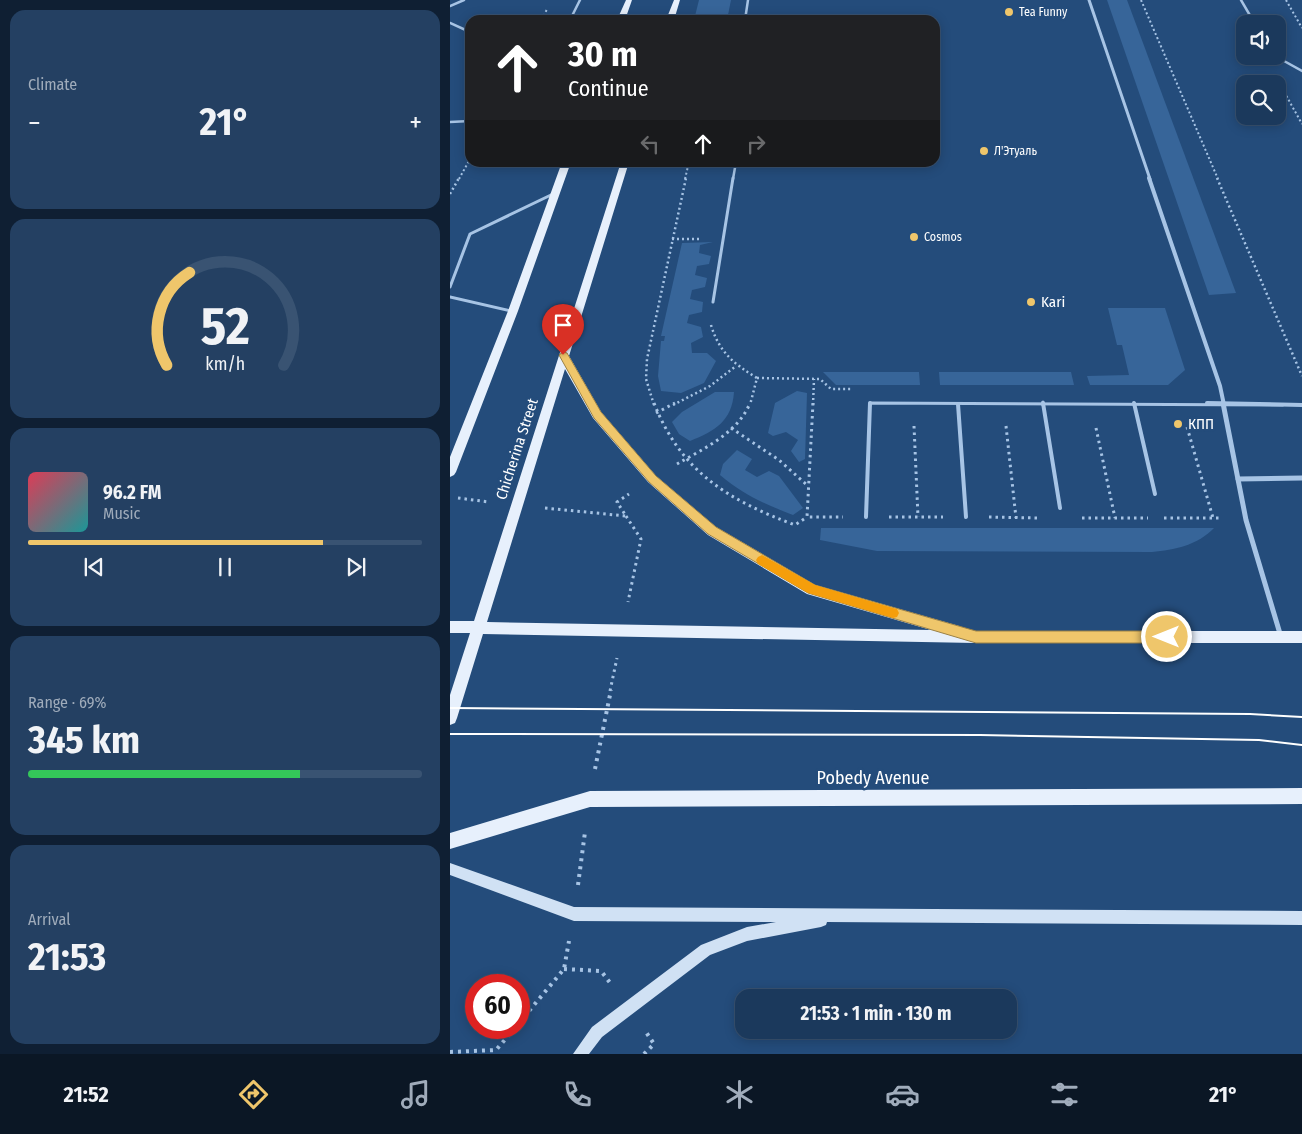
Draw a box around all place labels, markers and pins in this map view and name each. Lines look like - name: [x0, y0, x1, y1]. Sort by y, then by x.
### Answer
- place label: Tea Funny: [1019, 5, 1068, 19]
- marker: Tea Funny: [1003, 6, 1015, 18]
- place label: Л'Этуаль: [994, 144, 1037, 158]
- marker: Л'Этуаль: [978, 145, 990, 157]
- place label: Cosmos: [924, 230, 962, 244]
- marker: Cosmos: [908, 231, 920, 243]
- place label: Kari: [1041, 293, 1065, 311]
- marker: Kari: [1025, 296, 1037, 308]
- pin: [542, 304, 584, 355]
- place label: КПП: [1188, 415, 1214, 433]
- marker: КПП: [1172, 418, 1184, 430]

